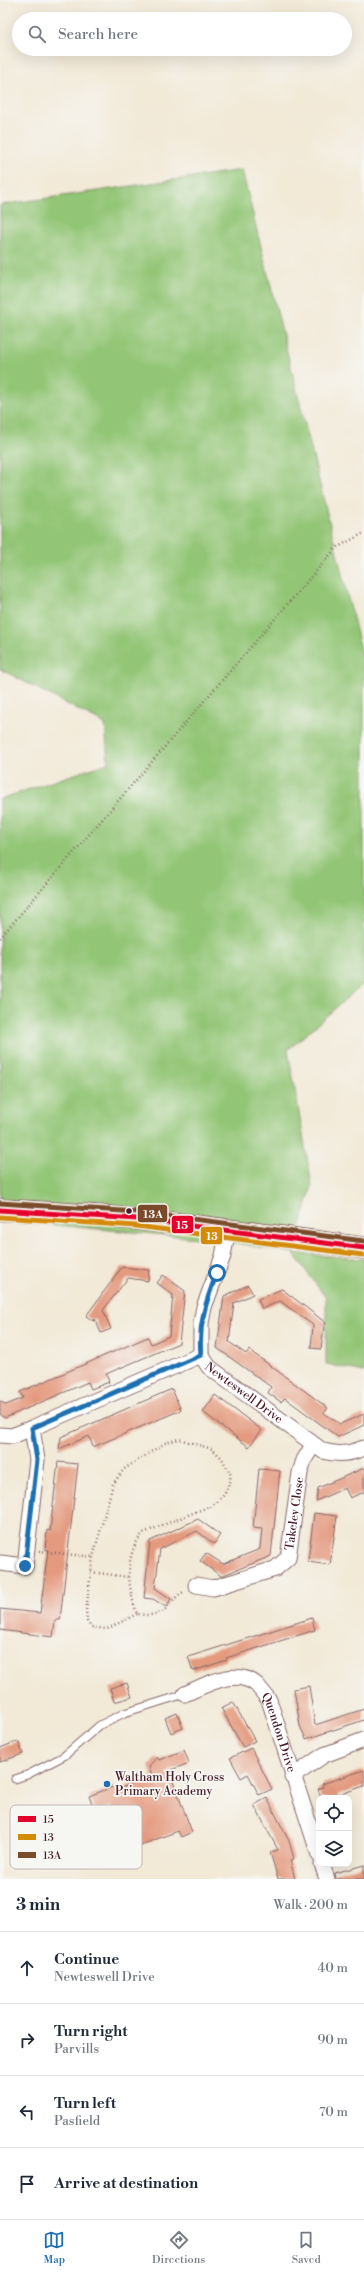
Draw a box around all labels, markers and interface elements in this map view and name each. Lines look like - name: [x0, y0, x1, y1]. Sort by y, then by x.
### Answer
- search box: [12, 12, 352, 56]
- icon: search: [26, 23, 48, 45]
- text: Search here: [58, 25, 138, 44]
- line badge: 13A: [137, 1204, 168, 1223]
- unlabelled marker: [124, 1206, 134, 1216]
- text: 13A: [143, 1208, 164, 1222]
- line badge: 15: [171, 1215, 194, 1234]
- text: 15: [176, 1219, 188, 1233]
- line badge: 13: [200, 1226, 223, 1245]
- text: 13: [206, 1230, 218, 1244]
- route start: [208, 1264, 226, 1282]
- street label: Newteswell Drive: [202, 1359, 286, 1427]
- street label: Takeley Close: [282, 1476, 307, 1551]
- route end: [16, 1557, 34, 1575]
- street label: Quendon Drive: [258, 1690, 299, 1774]
- place label: Waltham Holy Cross Primary Academy: [114, 1770, 224, 1799]
- marker: Waltham Holy Cross Primary Academy: [102, 1779, 112, 1789]
- map controls: [316, 1795, 352, 1867]
- button: locate: [316, 1795, 352, 1831]
- legend: [10, 1805, 142, 1869]
- text: 15: [43, 1813, 54, 1827]
- text: 13: [43, 1831, 54, 1845]
- button: layers: [316, 1831, 352, 1867]
- text: 13A: [43, 1849, 62, 1863]
- text: 3 min: [16, 1894, 60, 1916]
- text: Walk · 200 m: [274, 1897, 348, 1913]
- text: Continue: [54, 1950, 119, 1969]
- icon: ahead: [16, 1957, 38, 1979]
- text: 40 m: [318, 1960, 348, 1976]
- text: Newteswell Drive: [54, 1969, 155, 1985]
- text: Turn right: [54, 2022, 128, 2041]
- icon: right: [16, 2029, 38, 2051]
- text: 90 m: [317, 2032, 348, 2048]
- text: Parvills: [54, 2041, 99, 2057]
- text: Turn left: [54, 2094, 116, 2113]
- icon: left: [16, 2101, 38, 2123]
- text: 70 m: [319, 2104, 348, 2120]
- text: Pasfield: [54, 2113, 100, 2129]
- icon: arrive: [16, 2173, 38, 2195]
- text: Arrive at destination: [54, 2174, 198, 2193]
- tab: Map: [43, 2229, 65, 2267]
- tab: Directions: [152, 2229, 205, 2267]
- tab: Saved: [292, 2229, 321, 2267]

